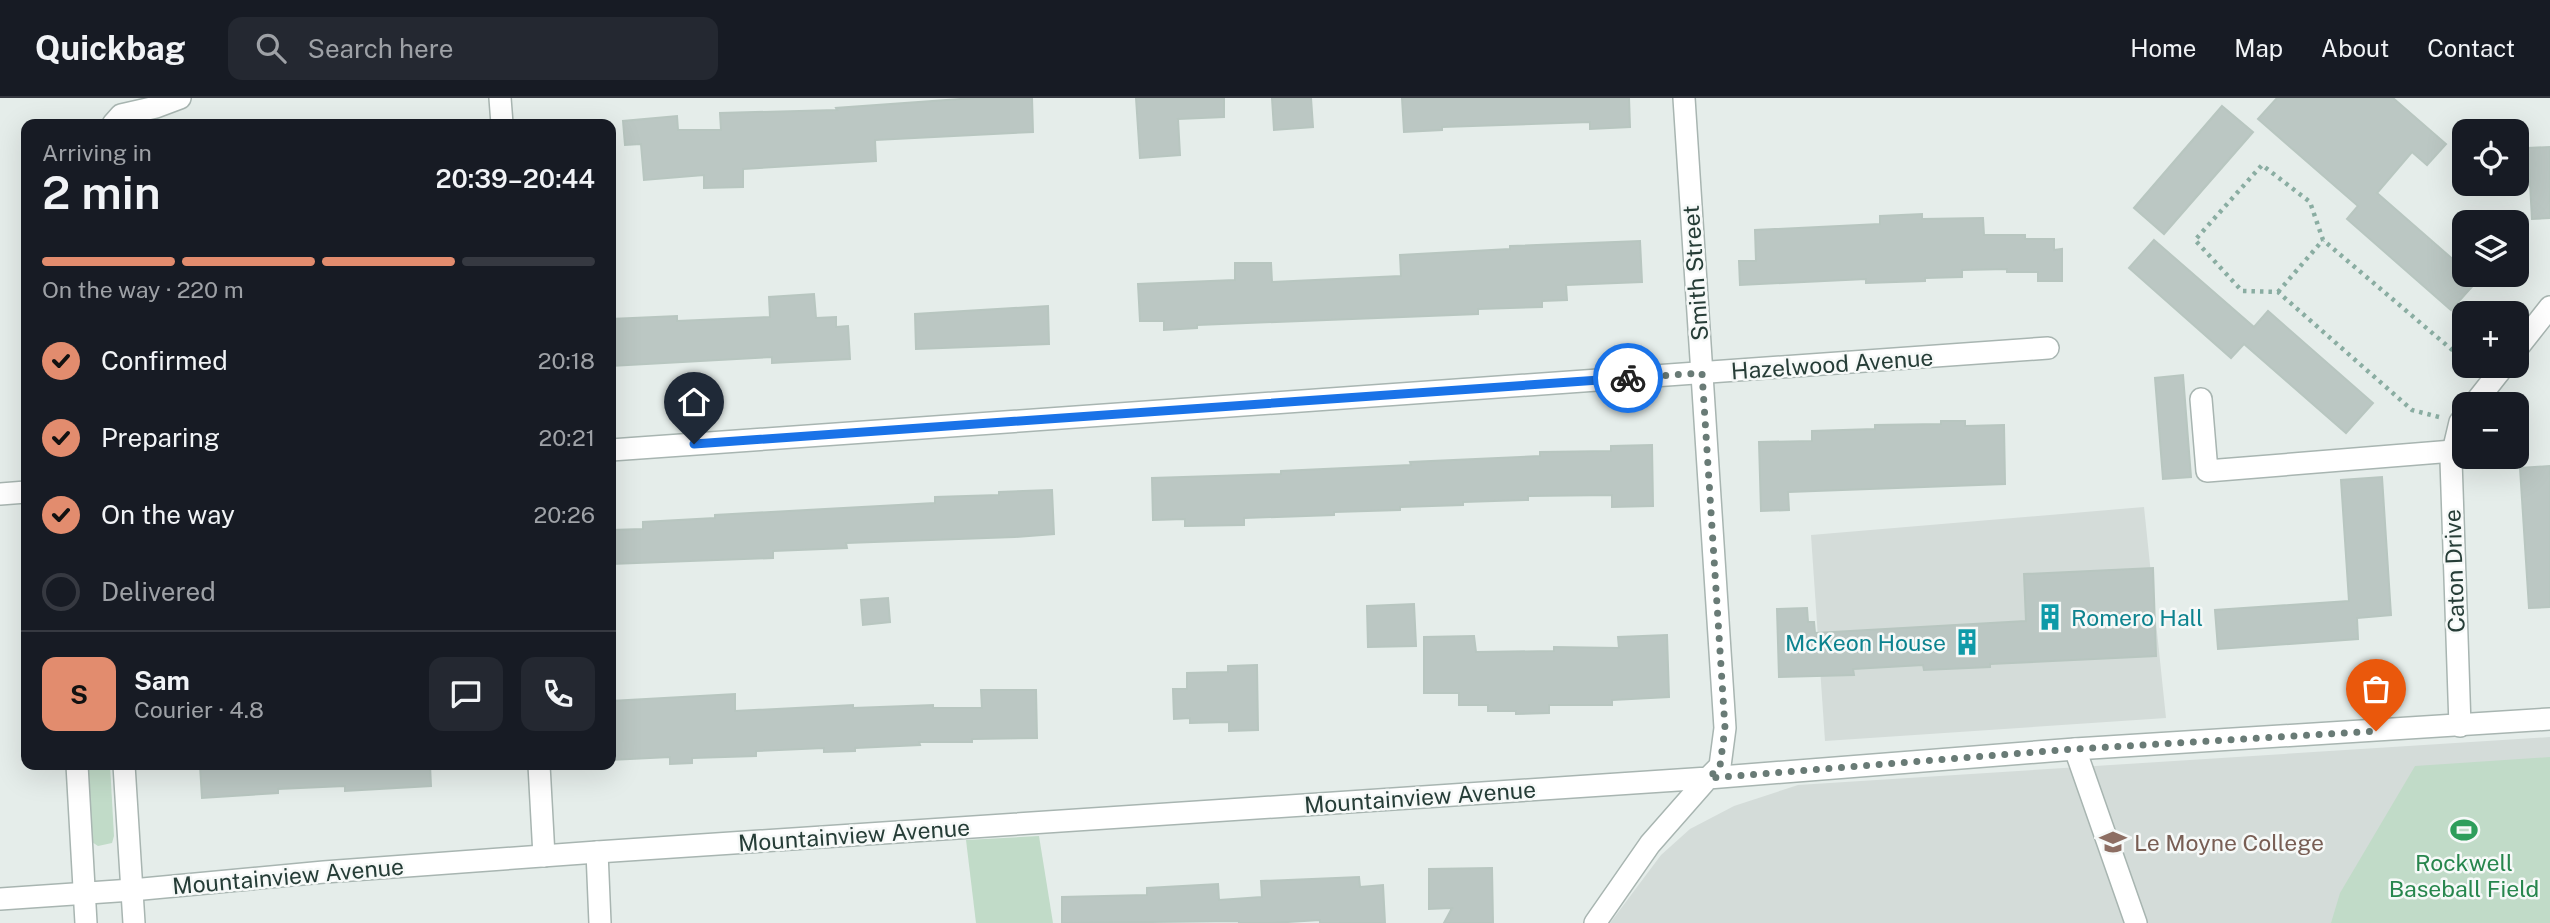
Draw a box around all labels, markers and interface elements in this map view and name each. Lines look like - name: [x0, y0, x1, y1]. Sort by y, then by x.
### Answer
- search box: [228, 17, 718, 80]
- text: Quickbag: [35, 29, 186, 67]
- icon: search: [252, 29, 290, 67]
- text: Search here: [308, 33, 454, 64]
- text: Home: [2130, 34, 2196, 62]
- text: Map: [2234, 34, 2283, 62]
- text: About: [2321, 34, 2389, 62]
- text: Contact: [2427, 34, 2515, 62]
- map controls: [2452, 119, 2529, 469]
- button: locate: [2452, 119, 2529, 196]
- text: Arriving in: [42, 139, 152, 166]
- text: 20:39–20:44: [435, 163, 595, 194]
- text: 2 min: [42, 165, 161, 219]
- street label: Smith Street: [1677, 204, 1713, 342]
- button: layers: [2452, 210, 2529, 287]
- text: On the way · 220 m: [42, 276, 244, 303]
- button: +: [2452, 301, 2529, 378]
- icon: check: [42, 342, 80, 380]
- courier: [1593, 343, 1663, 413]
- street label: Hazelwood Avenue: [1730, 343, 1934, 385]
- text: Confirmed: [101, 345, 228, 376]
- text: 20:18: [538, 347, 595, 374]
- icon: bike: [1609, 359, 1647, 397]
- pin: [664, 372, 724, 444]
- icon: home: [675, 383, 713, 421]
- button: −: [2452, 392, 2529, 469]
- icon: check: [42, 419, 80, 457]
- text: Preparing: [101, 422, 220, 453]
- text: 20:21: [539, 424, 595, 451]
- icon: check: [42, 496, 80, 534]
- text: On the way: [101, 499, 235, 530]
- text: 20:26: [534, 501, 595, 528]
- street label: Caton Drive: [2438, 509, 2470, 633]
- text: Delivered: [101, 576, 216, 607]
- building icon: Romero Hall: [2035, 602, 2065, 632]
- place label: Romero Hall: [2071, 604, 2203, 631]
- building icon: McKeon House: [1952, 627, 1982, 657]
- place label: McKeon House: [1785, 629, 1946, 656]
- button: chat: [429, 657, 503, 731]
- button: phone: [521, 657, 595, 731]
- pin: [2346, 659, 2406, 731]
- text: Sam: [134, 665, 190, 696]
- icon: bag: [2357, 670, 2395, 708]
- text: S: [70, 679, 88, 710]
- text: Courier · 4.8: [134, 696, 264, 723]
- street label: Mountainview Avenue: [1303, 775, 1537, 819]
- street label: Mountainview Avenue: [737, 813, 971, 857]
- sports icon: Rockwell Baseball Field: [2449, 815, 2479, 845]
- school or university icon: Le Moyne College: [2098, 827, 2128, 857]
- place label: Le Moyne College: [2134, 829, 2324, 856]
- place label: Rockwell Baseball Field: [2389, 849, 2539, 902]
- street label: Mountainview Avenue: [171, 852, 405, 900]

